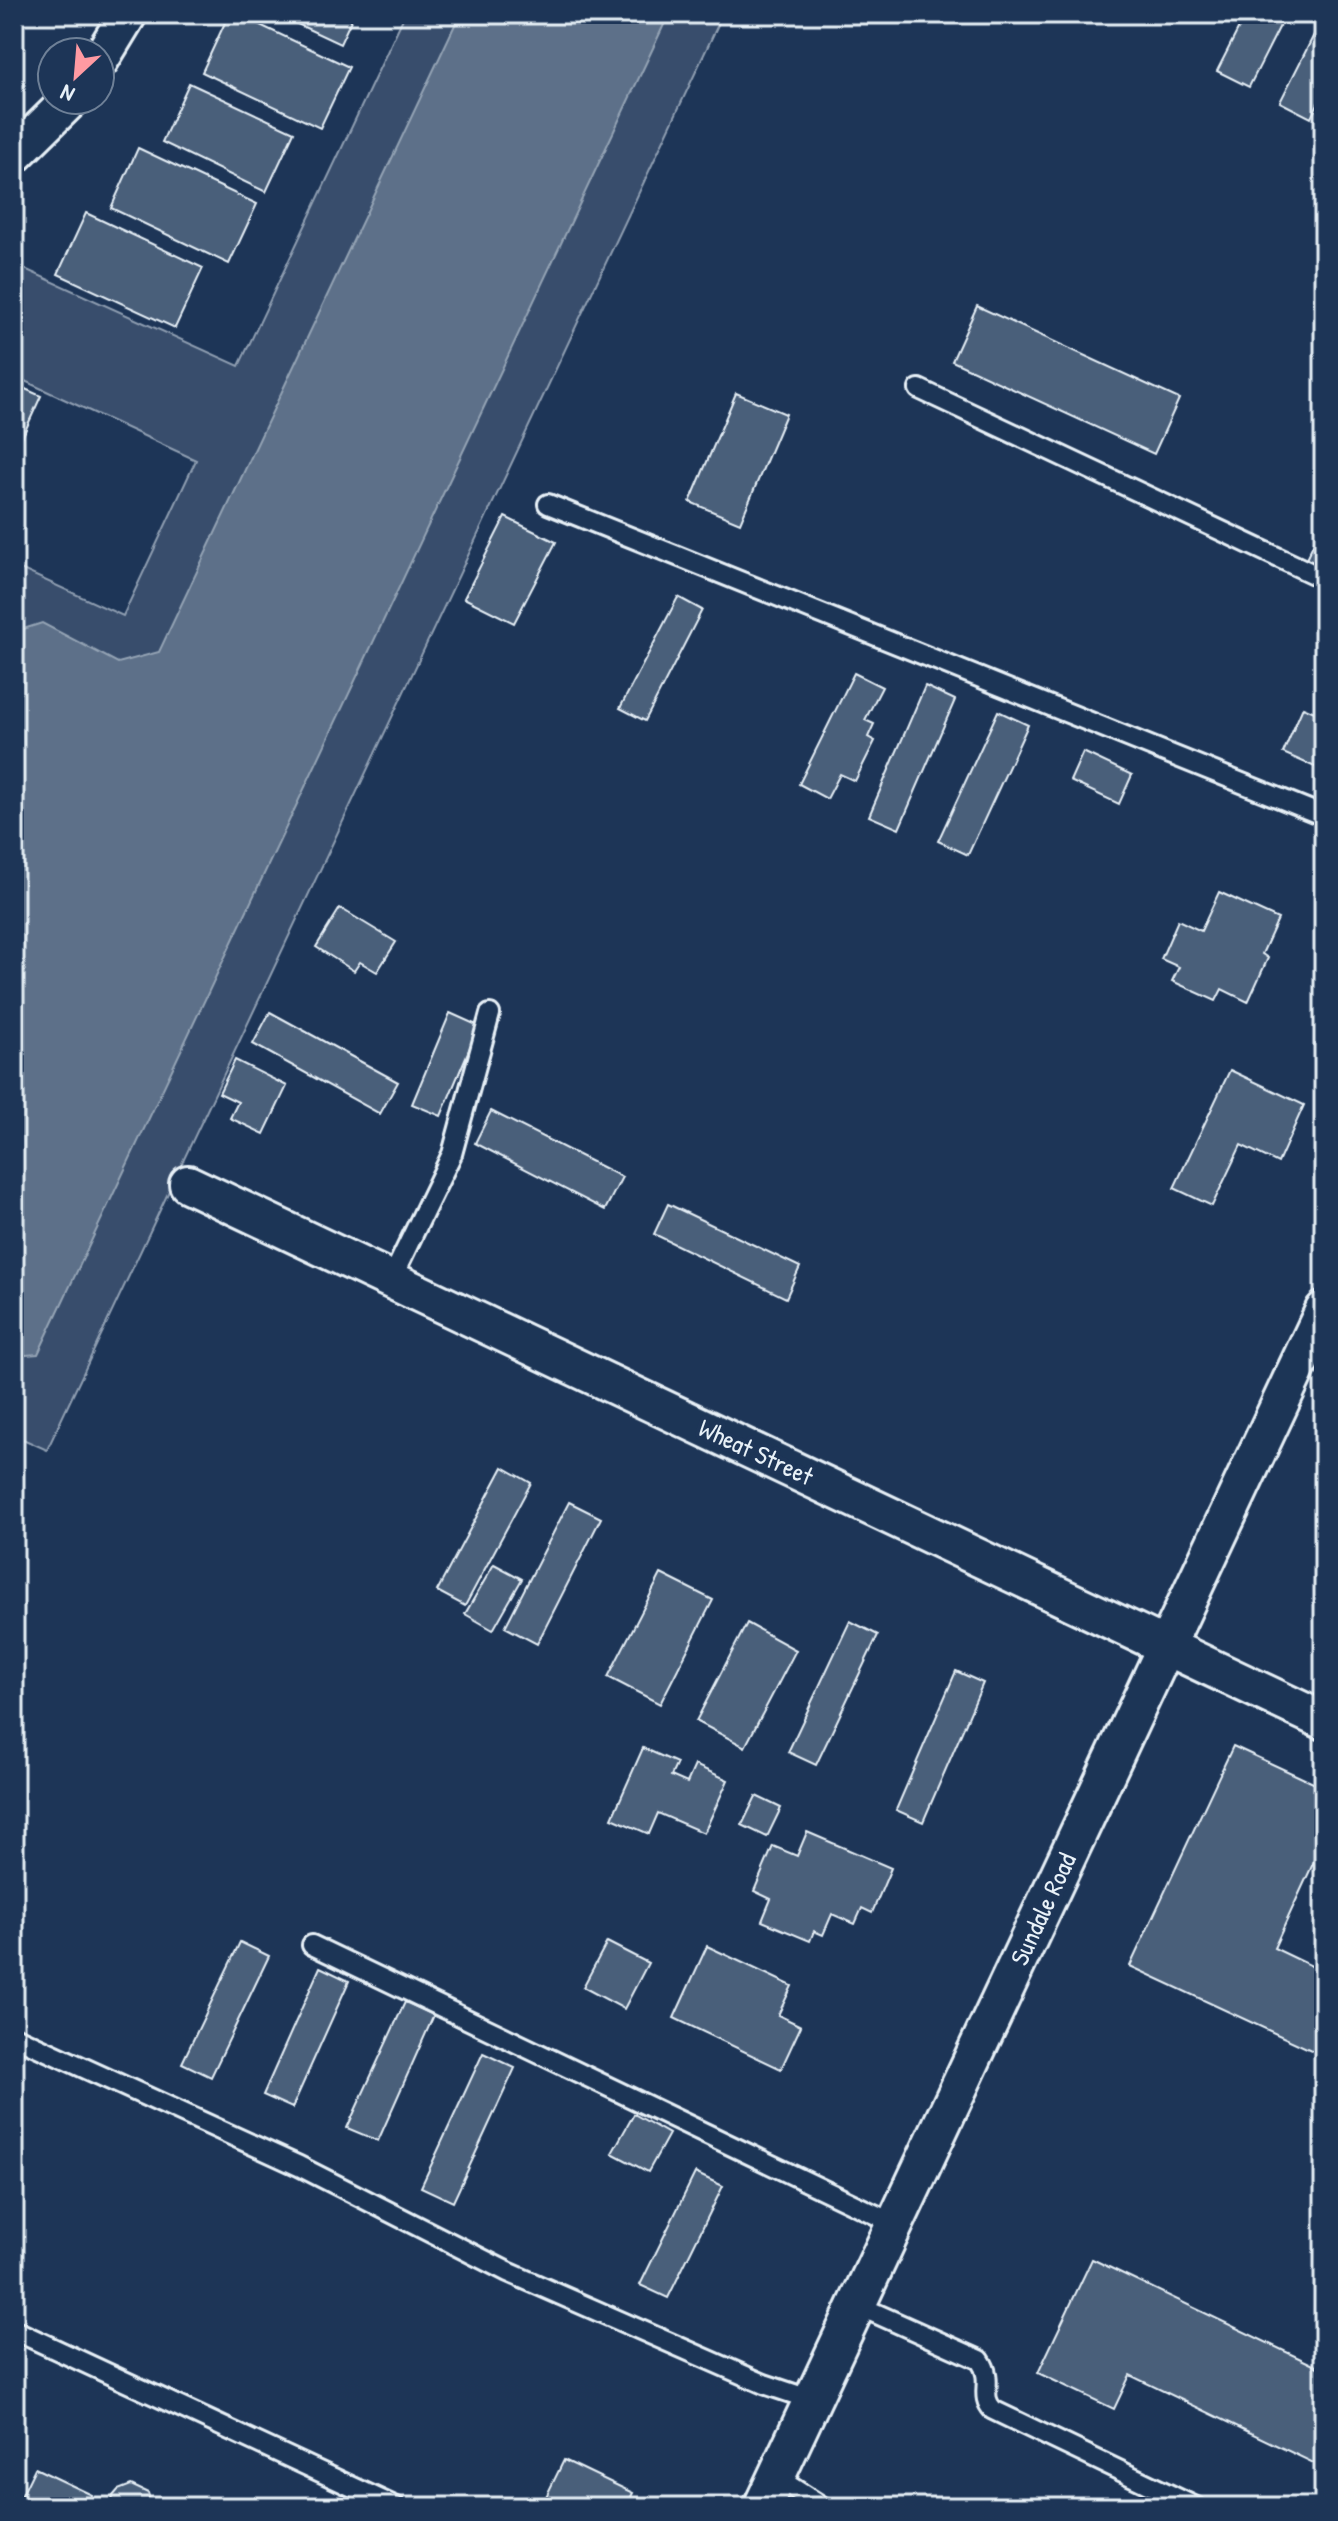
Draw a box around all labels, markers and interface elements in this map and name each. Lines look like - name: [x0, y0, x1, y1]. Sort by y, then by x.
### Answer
- north arrow: [36, 36, 116, 116]
- text: N: [55, 78, 79, 110]
- street label: Wheat Street: [693, 1410, 820, 1494]
- street label: Sundale Road: [1001, 1847, 1084, 1971]

